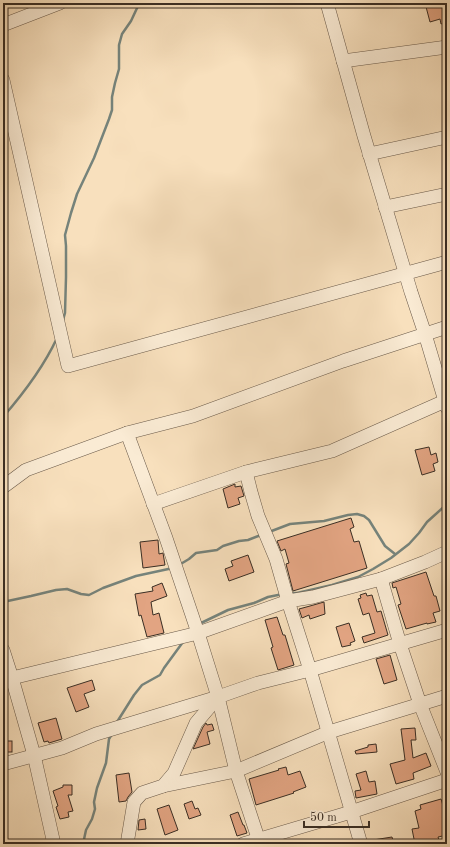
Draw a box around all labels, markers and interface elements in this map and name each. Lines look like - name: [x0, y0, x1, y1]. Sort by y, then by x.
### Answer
- scale bar: [304, 803, 369, 829]
- text: 50 m: [310, 811, 337, 824]

